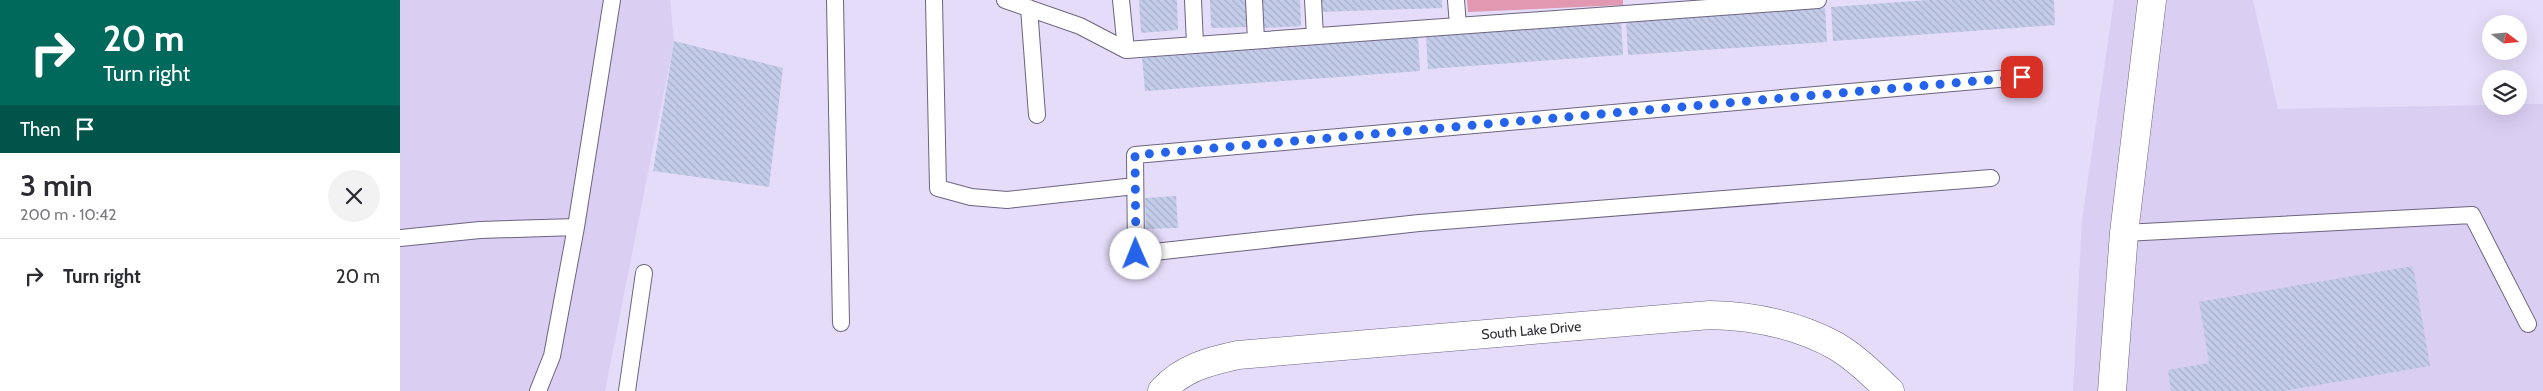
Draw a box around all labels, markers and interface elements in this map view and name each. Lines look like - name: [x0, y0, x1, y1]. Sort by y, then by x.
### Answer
- north arrow: [2482, 15, 2528, 60]
- map controls: [2482, 15, 2527, 115]
- text: 20 m: [103, 17, 185, 60]
- icon: right: [20, 20, 85, 85]
- pin: [2001, 56, 2043, 98]
- text: Turn right: [103, 60, 190, 87]
- icon: arrive: [2008, 63, 2036, 91]
- button: layers: [2482, 70, 2527, 115]
- icon: arrive: [71, 115, 99, 143]
- text: Then: [20, 118, 61, 141]
- text: 3 min: [20, 167, 93, 204]
- button: close: [328, 170, 380, 222]
- text: 200 m · 10:42: [20, 205, 117, 224]
- position arrow: [1109, 227, 1161, 279]
- icon: right: [20, 262, 48, 290]
- text: Turn right: [63, 265, 141, 288]
- text: 20 m: [336, 265, 380, 288]
- street label: South Lake Drive: [1481, 317, 1582, 343]

